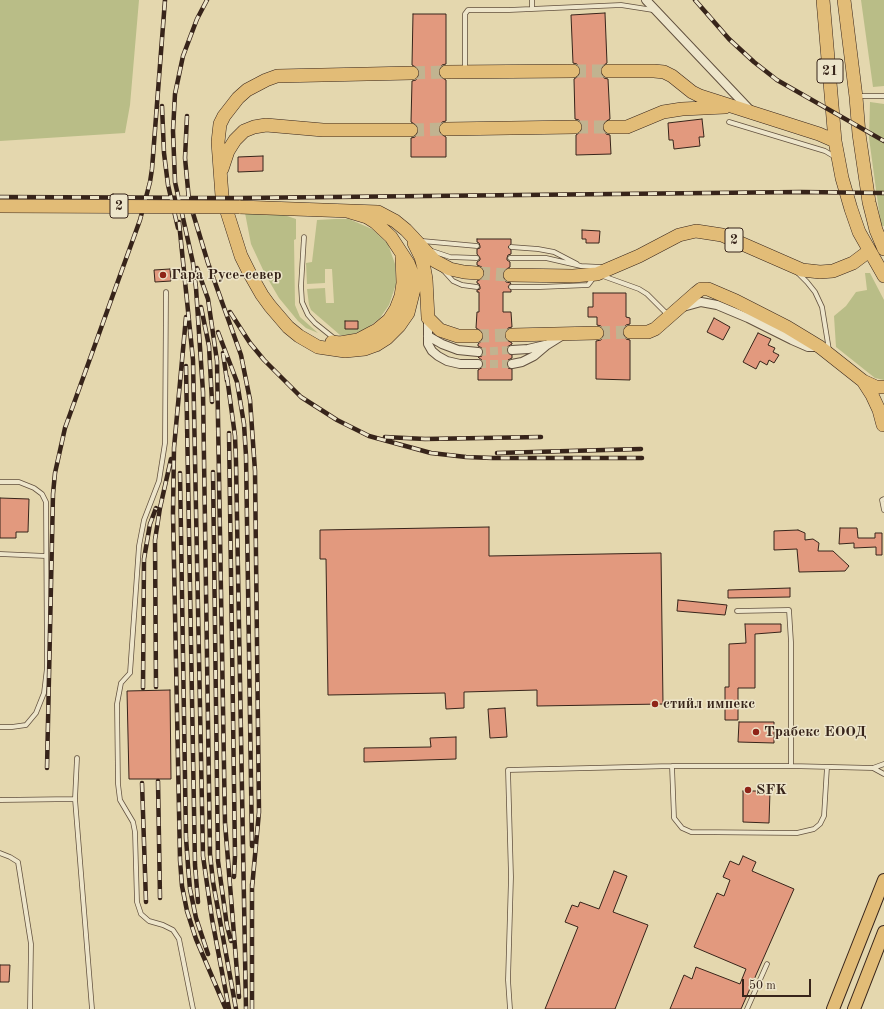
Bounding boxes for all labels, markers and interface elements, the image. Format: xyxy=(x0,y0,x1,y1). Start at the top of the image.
road number: 21 xyxy=(817,59,843,83)
road number: 2 xyxy=(110,194,128,218)
road number: 2 xyxy=(725,228,743,252)
place label: Гара Русе-север xyxy=(171,266,282,284)
marker: Гара Русе-север xyxy=(158,270,168,280)
place label: стийл импекс xyxy=(663,695,755,713)
marker: стийл импекс xyxy=(650,699,660,709)
place label: Трабекс ЕООД xyxy=(764,723,866,741)
marker: Трабекс ЕООД xyxy=(751,727,761,737)
place label: SFK xyxy=(756,781,787,799)
marker: SFK xyxy=(743,785,753,795)
scale bar xyxy=(744,971,813,997)
text: 50 m xyxy=(749,980,776,992)

